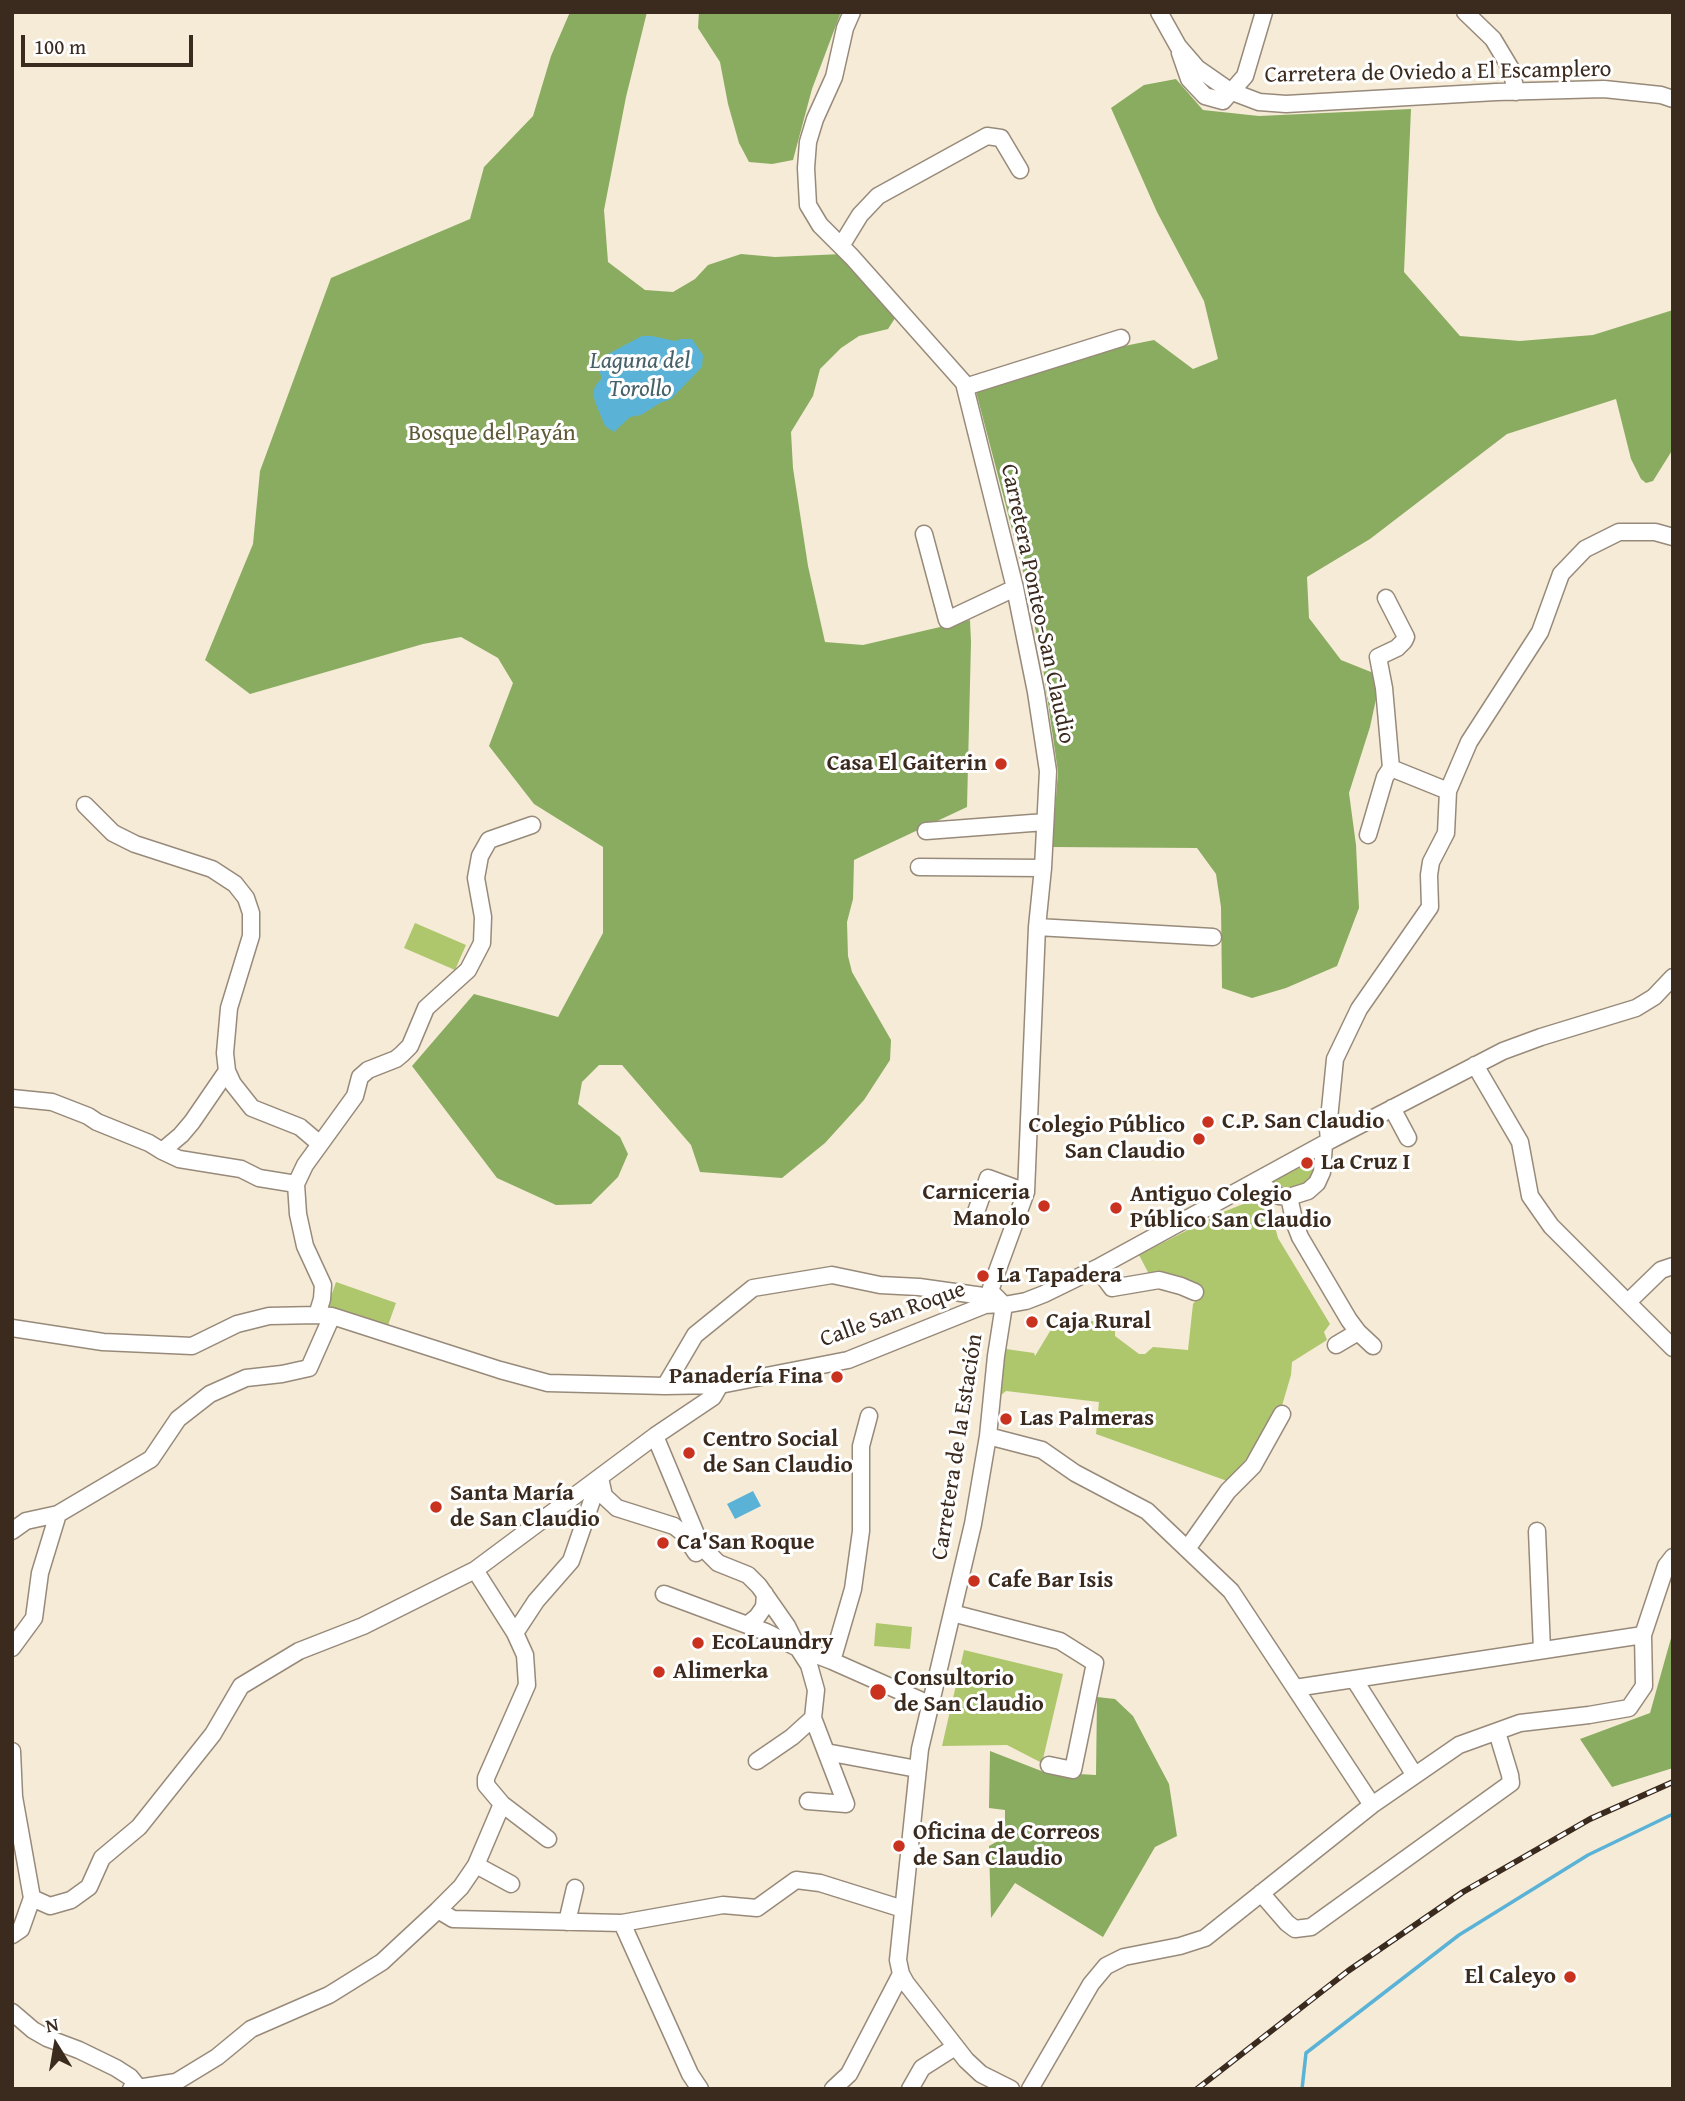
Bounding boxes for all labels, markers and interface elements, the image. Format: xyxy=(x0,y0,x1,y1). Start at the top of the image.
scale bar xyxy=(24,21,196,65)
text: 100 m xyxy=(34,31,86,62)
street label: Carretera de Oviedo a El Escamplero xyxy=(1264,56,1612,90)
water label: Laguna del Torollo xyxy=(590,348,690,404)
park label: Bosque del Payán xyxy=(408,420,576,448)
street label: Carretera Ponteo-San Claudio xyxy=(994,462,1080,746)
place label: Casa El Gaiterin xyxy=(827,750,987,778)
marker: Casa El Gaiterin xyxy=(993,756,1009,772)
place label: C.P. San Claudio xyxy=(1222,1108,1384,1136)
place label: Colegio Público San Claudio xyxy=(1029,1112,1185,1166)
marker: C.P. San Claudio xyxy=(1200,1114,1216,1130)
marker: Colegio Público San Claudio xyxy=(1191,1131,1207,1147)
place label: La Cruz I xyxy=(1321,1149,1410,1177)
marker: La Cruz I xyxy=(1299,1155,1315,1171)
place label: Carniceria Manolo xyxy=(923,1179,1030,1233)
place label: Antiguo Colegio Público San Claudio xyxy=(1130,1181,1332,1235)
marker: Carniceria Manolo xyxy=(1036,1198,1052,1214)
marker: Antiguo Colegio Público San Claudio xyxy=(1108,1200,1124,1216)
place label: La Tapadera xyxy=(997,1262,1122,1290)
marker: La Tapadera xyxy=(975,1268,991,1284)
street label: Calle San Roque xyxy=(817,1276,969,1354)
place label: Caja Rural xyxy=(1046,1308,1151,1336)
marker: Caja Rural xyxy=(1024,1314,1040,1330)
street label: Carretera de la Estación xyxy=(927,1332,989,1562)
place label: Panadería Fina xyxy=(669,1363,823,1391)
marker: Panadería Fina xyxy=(829,1369,845,1385)
place label: Las Palmeras xyxy=(1020,1405,1154,1433)
marker: Las Palmeras xyxy=(998,1411,1014,1427)
place label: Centro Social de San Claudio xyxy=(703,1426,853,1480)
marker: Centro Social de San Claudio xyxy=(681,1445,697,1461)
place label: Santa María de San Claudio xyxy=(450,1480,600,1534)
marker: Santa María de San Claudio xyxy=(428,1499,444,1515)
place label: Ca'San Roque xyxy=(677,1529,815,1557)
marker: Ca'San Roque xyxy=(655,1535,671,1551)
place label: Cafe Bar Isis xyxy=(988,1567,1113,1595)
marker: Cafe Bar Isis xyxy=(966,1573,982,1589)
place label: EcoLaundry xyxy=(712,1629,833,1657)
marker: EcoLaundry xyxy=(690,1635,706,1651)
place label: Alimerka xyxy=(673,1658,768,1686)
marker: Alimerka xyxy=(651,1664,667,1680)
place label: Consultorio de San Claudio xyxy=(894,1665,1044,1719)
marker: Consultorio de San Claudio xyxy=(868,1682,888,1702)
place label: Oficina de Correos de San Claudio xyxy=(913,1819,1100,1873)
marker: Oficina de Correos de San Claudio xyxy=(891,1838,907,1854)
place label: El Caleyo xyxy=(1465,1963,1556,1991)
marker: El Caleyo xyxy=(1562,1969,1578,1985)
text: N xyxy=(43,2009,61,2039)
north arrow xyxy=(21,2010,91,2080)

